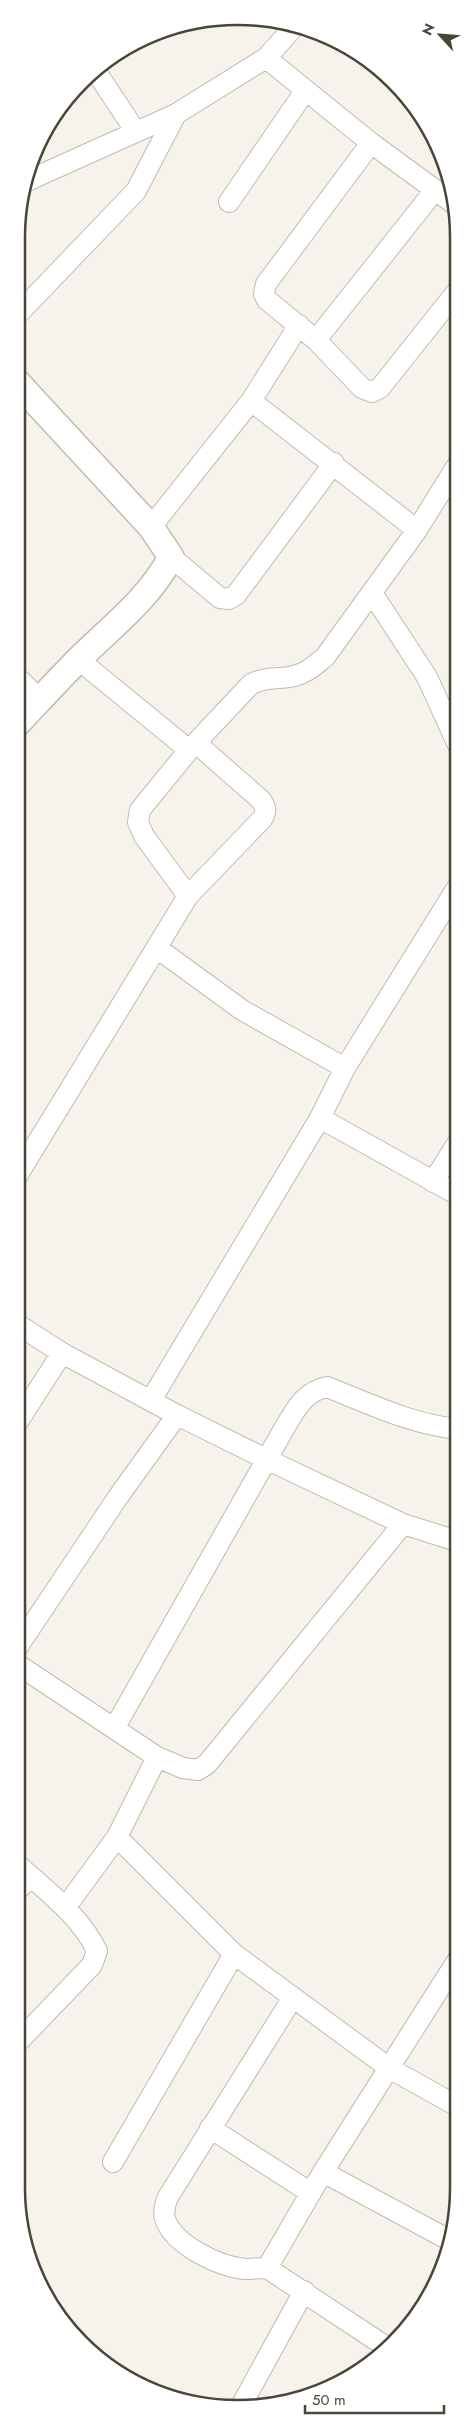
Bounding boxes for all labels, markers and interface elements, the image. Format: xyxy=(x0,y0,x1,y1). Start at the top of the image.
north arrow xyxy=(415,10,465,60)
text: N xyxy=(417,20,440,39)
scale bar xyxy=(305,2382,444,2414)
text: 50 m xyxy=(312,2389,346,2411)

